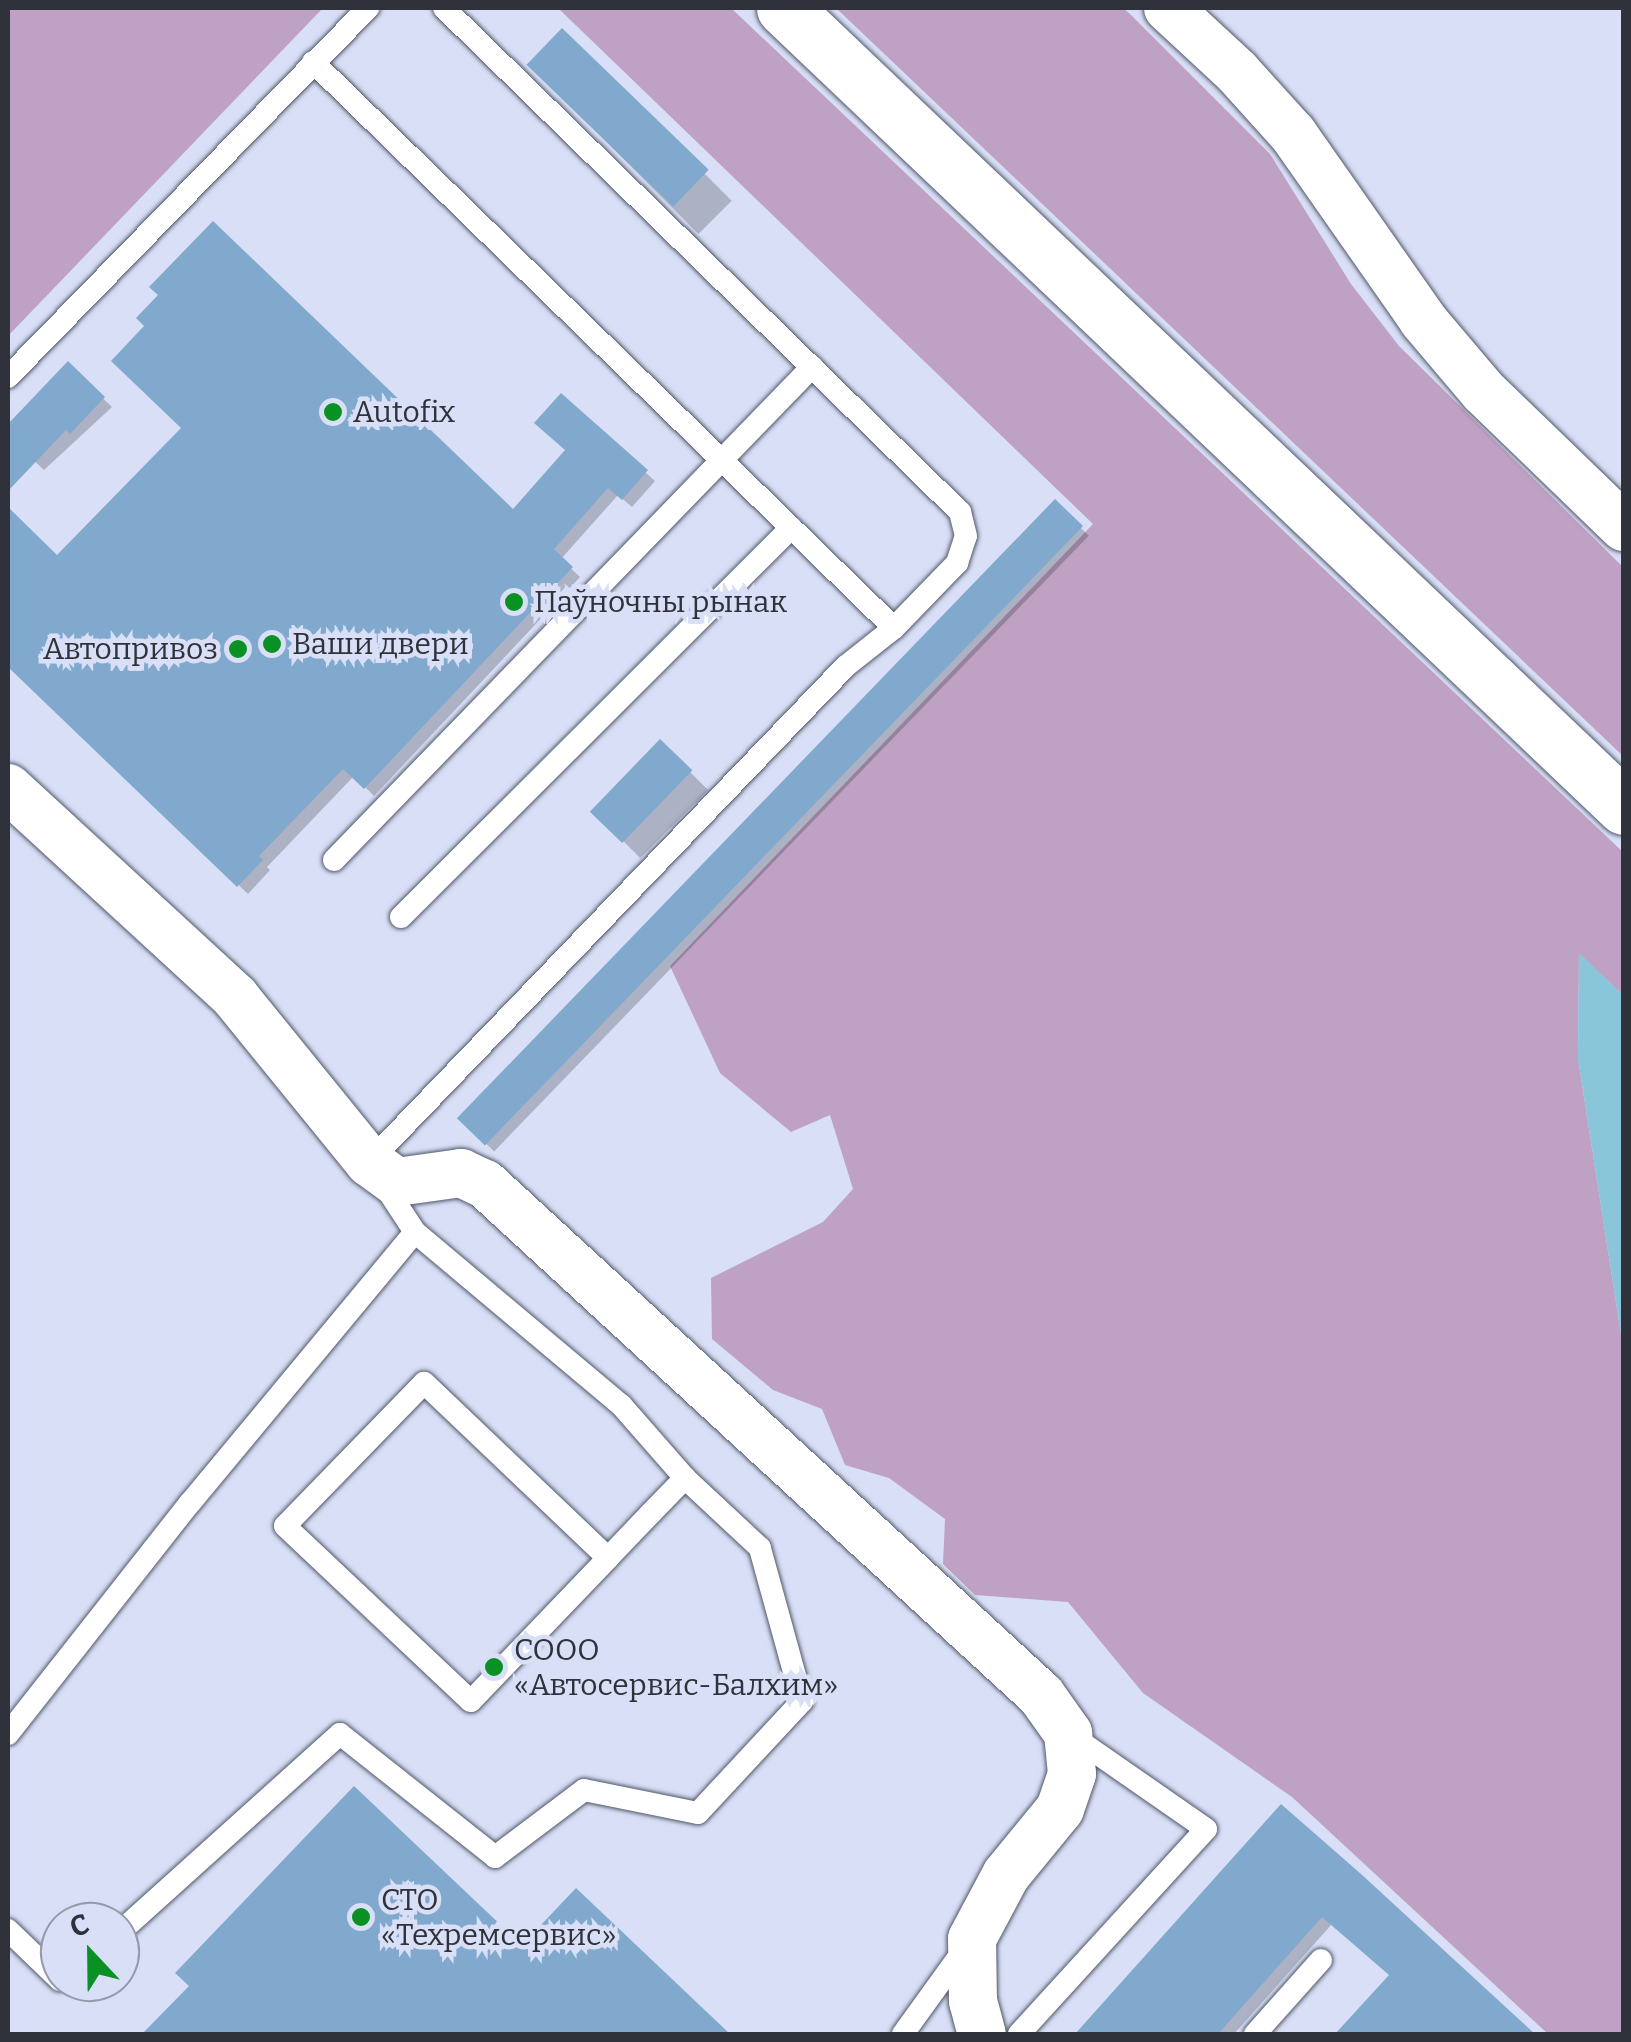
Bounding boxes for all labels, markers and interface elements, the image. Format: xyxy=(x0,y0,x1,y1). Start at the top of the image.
place label: Autofix xyxy=(353,394,455,430)
marker: Autofix xyxy=(322,401,344,423)
place label: Паўночны рынак xyxy=(534,584,787,620)
marker: Паўночны рынак xyxy=(503,591,525,613)
place label: Ваши двери xyxy=(292,626,469,662)
place label: Автопривоз xyxy=(43,631,218,667)
marker: Ваши двери xyxy=(261,633,283,655)
marker: Автопривоз xyxy=(227,638,249,660)
place label: СООО «Автосервис-Балхим» xyxy=(514,1632,838,1702)
marker: СООО «Автосервис-Балхим» xyxy=(483,1656,505,1678)
place label: СТО «Техремсервис» xyxy=(381,1882,616,1952)
north arrow xyxy=(40,1902,140,2002)
marker: СТО «Техремсервис» xyxy=(350,1906,372,1928)
text: С xyxy=(65,1907,94,1944)

